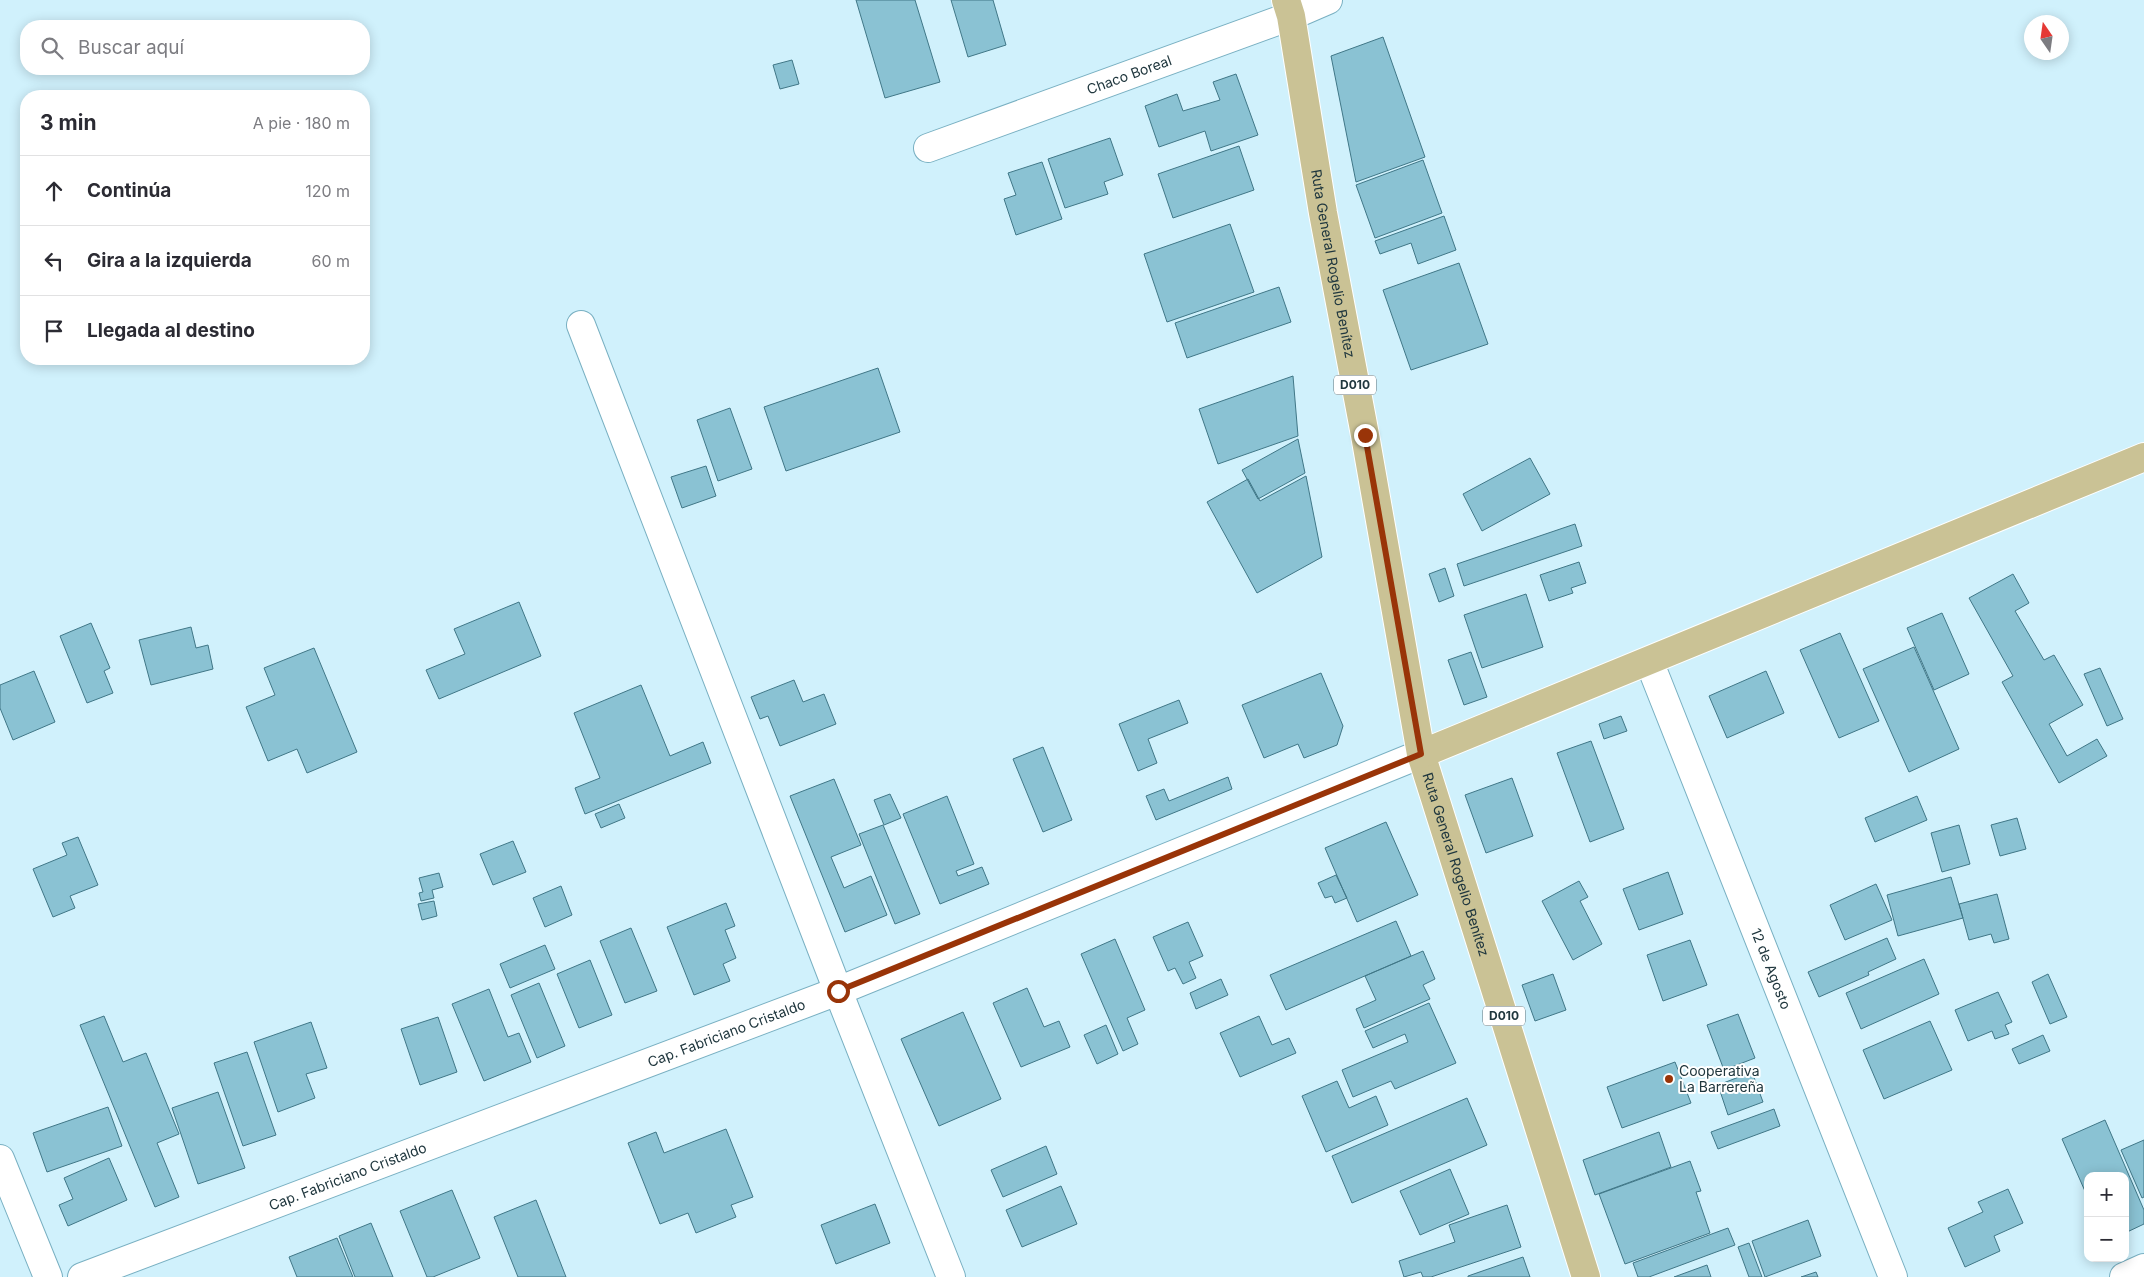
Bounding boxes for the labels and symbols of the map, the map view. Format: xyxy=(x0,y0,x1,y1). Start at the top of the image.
north arrow xyxy=(2024,15,2069,60)
street label: Chaco Boreal xyxy=(1084,51,1174,98)
street label: Ruta General Rogelio Benítez xyxy=(1308,168,1359,359)
road number: D010 xyxy=(1334,376,1376,394)
route end xyxy=(1354,424,1377,447)
street label: Ruta General Rogelio Benítez xyxy=(1419,770,1493,958)
street label: 12 de Agosto xyxy=(1748,926,1795,1012)
route start xyxy=(827,980,850,1003)
street label: Cap. Fabriciano Cristaldo xyxy=(645,995,807,1070)
road number: D010 xyxy=(1483,1006,1525,1026)
place label: Cooperativa La Barrereña xyxy=(1679,1062,1764,1095)
marker: Cooperativa La Barrereña xyxy=(1663,1073,1675,1085)
street label: Cap. Fabriciano Cristaldo xyxy=(266,1139,429,1214)

